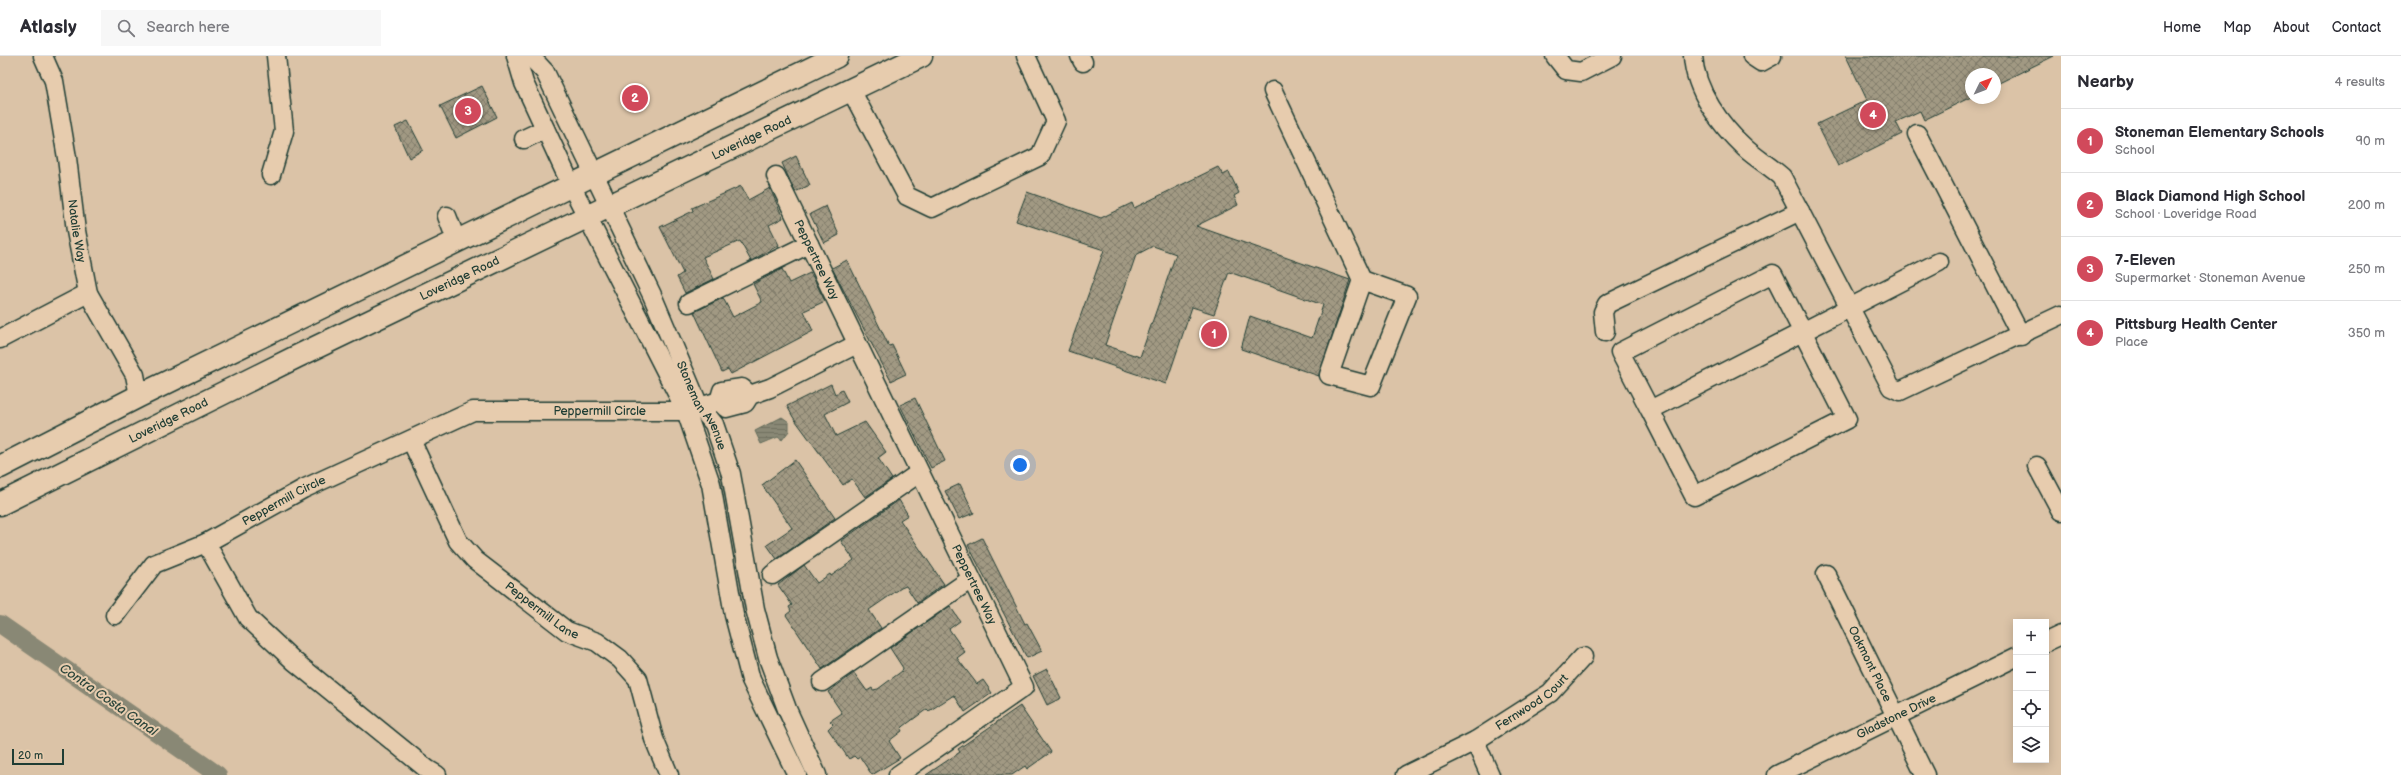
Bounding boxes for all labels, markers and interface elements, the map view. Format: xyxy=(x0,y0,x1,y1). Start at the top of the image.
search box xyxy=(101,10,381,46)
text: Atlasly xyxy=(20,16,77,39)
icon: search xyxy=(115,17,137,39)
text: Search here xyxy=(147,18,230,37)
text: Home xyxy=(2163,19,2201,36)
text: Map xyxy=(2223,19,2251,36)
text: About xyxy=(2273,19,2310,36)
text: Contact xyxy=(2332,19,2381,36)
north arrow xyxy=(1965,68,2001,104)
text: Nearby xyxy=(2077,72,2134,92)
text: 4 results xyxy=(2335,74,2385,90)
pin: 2 xyxy=(622,83,648,113)
pin: 3 xyxy=(455,96,481,126)
pin: 4 xyxy=(1860,100,1886,130)
street label: Loveridge Road xyxy=(709,113,794,164)
text: Stoneman Elementary Schools xyxy=(2115,123,2324,142)
text: 1 xyxy=(2087,133,2093,149)
text: 90 m xyxy=(2356,133,2385,149)
text: School xyxy=(2115,142,2155,158)
text: Black Diamond High School xyxy=(2115,187,2305,206)
text: 2 xyxy=(2086,197,2094,213)
text: 200 m xyxy=(2348,197,2385,213)
street label: Natalie Way xyxy=(64,199,89,264)
text: School · Loveridge Road xyxy=(2115,206,2257,222)
street label: Peppertree Way xyxy=(790,217,842,303)
text: 7-Eleven xyxy=(2115,251,2175,270)
street label: Loveridge Road xyxy=(418,253,502,304)
text: 3 xyxy=(2086,261,2094,277)
text: 250 m xyxy=(2348,261,2385,277)
text: Supermarket · Stoneman Avenue xyxy=(2115,270,2305,286)
text: Pittsburg Health Center xyxy=(2115,315,2277,334)
pin: 1 xyxy=(1201,319,1227,349)
text: 4 xyxy=(2086,325,2094,341)
text: 350 m xyxy=(2348,325,2385,341)
text: Place xyxy=(2115,334,2148,350)
street label: Stoneman Avenue xyxy=(673,359,729,452)
street label: Loveridge Road xyxy=(127,395,211,447)
street label: Peppermill Circle xyxy=(553,404,646,419)
your location xyxy=(1010,455,1030,475)
street label: Peppermill Circle xyxy=(240,473,328,529)
street label: Peppertree Way xyxy=(948,542,1000,628)
street label: Peppermill Lane xyxy=(502,579,581,643)
map controls xyxy=(2013,619,2049,763)
button: + xyxy=(2013,619,2049,655)
street label: Oakmont Place xyxy=(1845,624,1895,704)
button: − xyxy=(2013,655,2049,691)
water label: Contra Costa Canal xyxy=(56,660,161,740)
street label: Fernwood Court xyxy=(1493,671,1572,734)
street label: Gladstone Drive xyxy=(1854,691,1939,743)
button: locate xyxy=(2013,691,2049,727)
button: layers xyxy=(2013,727,2049,763)
scale bar xyxy=(12,747,64,766)
text: 20 m xyxy=(18,749,43,762)

